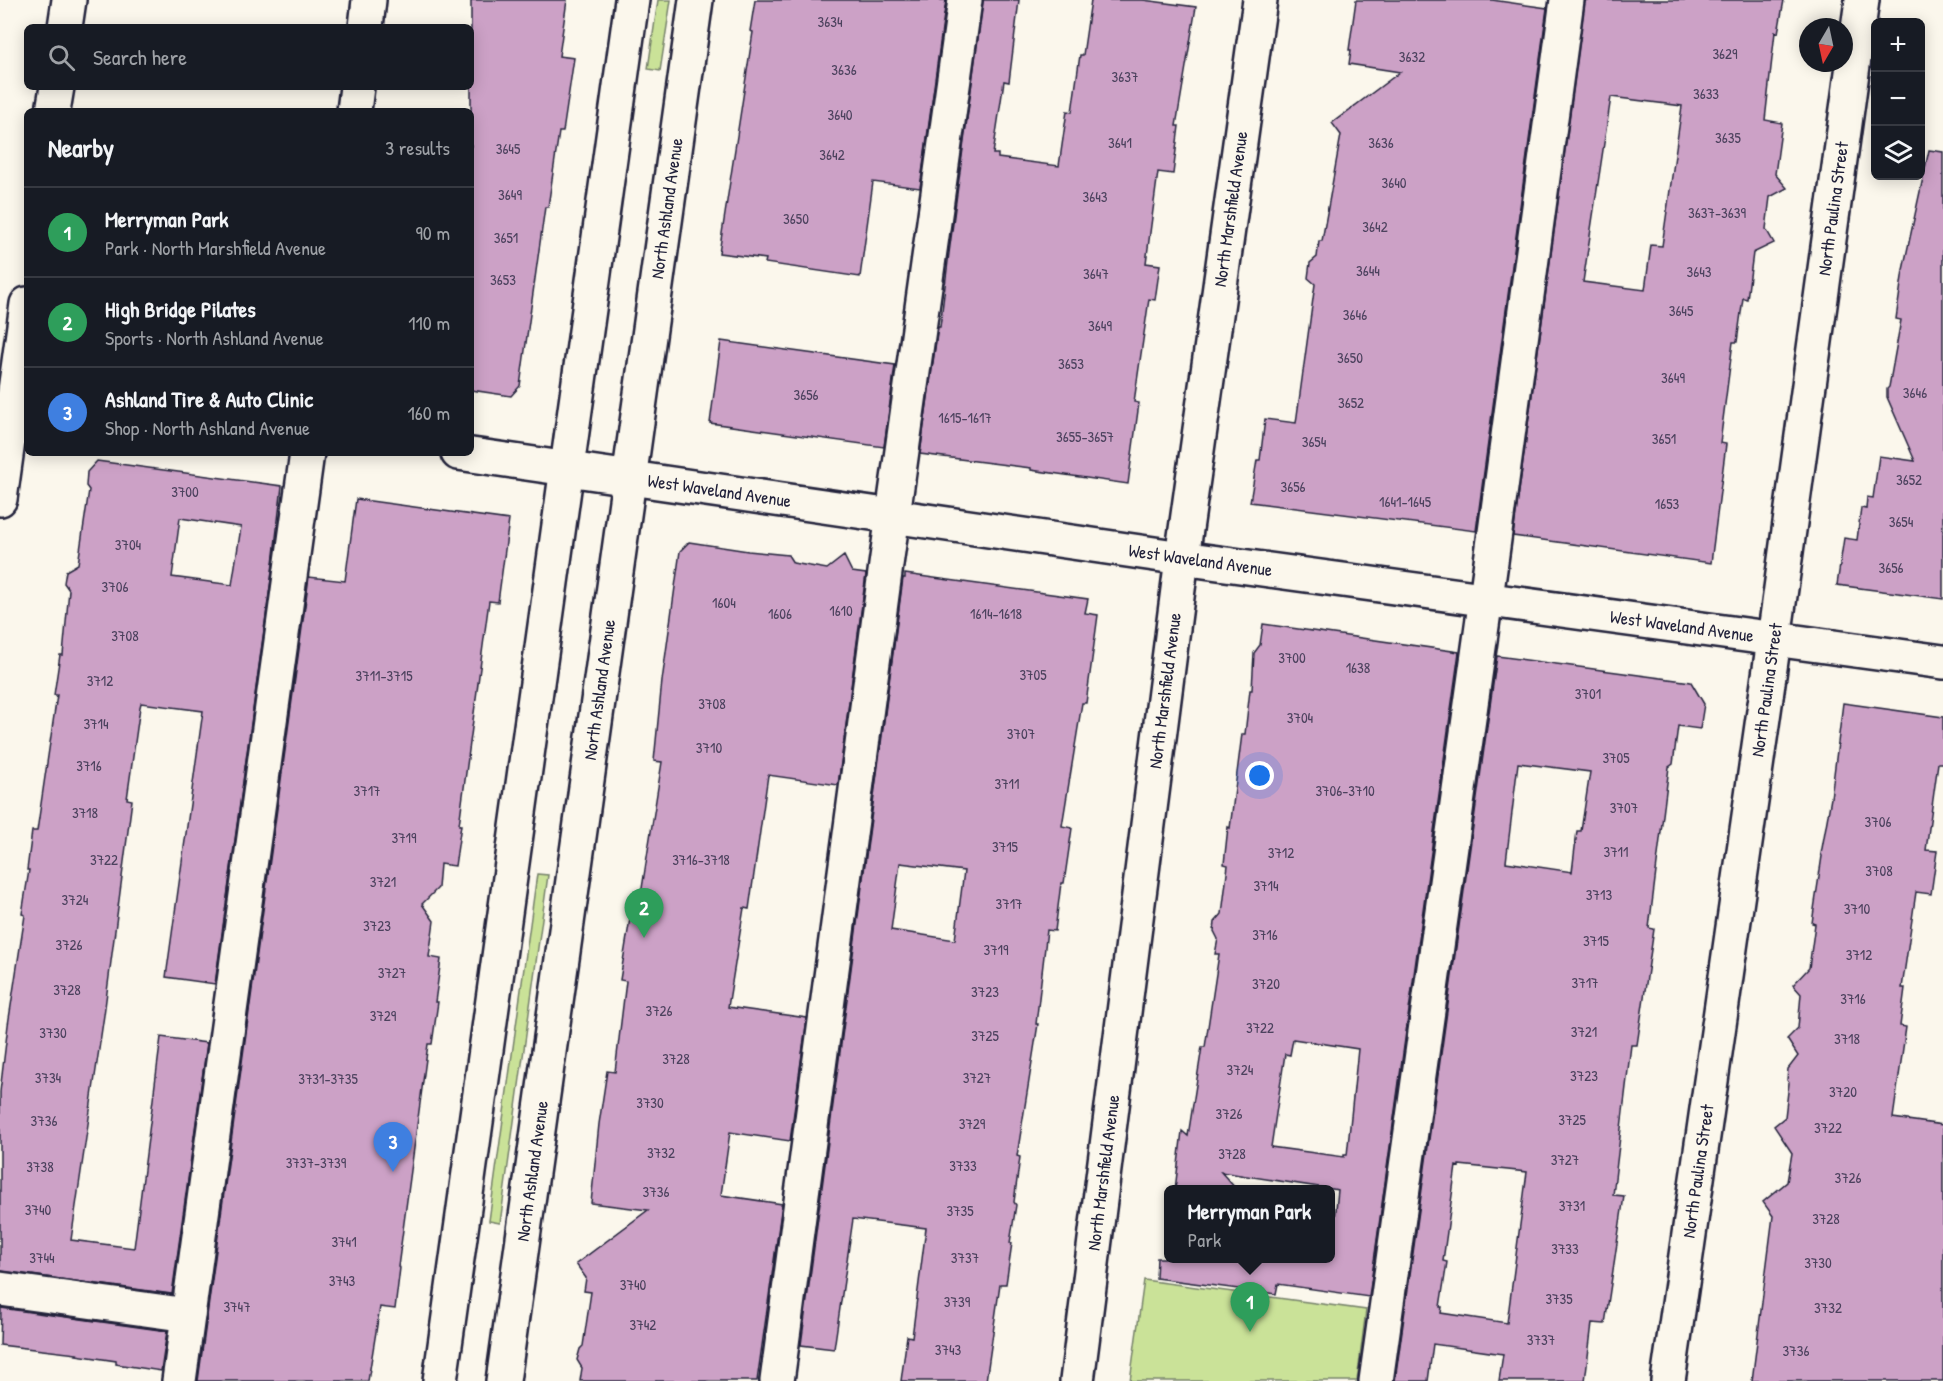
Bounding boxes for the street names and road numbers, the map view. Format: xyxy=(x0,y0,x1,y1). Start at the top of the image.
street label: North Marshfield Avenue xyxy=(1207,130,1254,288)
street label: North Ashland Avenue xyxy=(644,136,689,280)
street label: North Paulina Street xyxy=(1811,139,1854,277)
street label: West Waveland Avenue xyxy=(646,468,793,513)
street label: West Waveland Avenue xyxy=(1127,537,1274,582)
street label: West Waveland Avenue xyxy=(1608,604,1755,648)
street label: North Marshfield Avenue xyxy=(1142,611,1187,770)
street label: North Ashland Avenue xyxy=(577,618,621,762)
street label: North Paulina Street xyxy=(1745,621,1788,758)
street label: North Marshfield Avenue xyxy=(1081,1093,1125,1252)
street label: North Ashland Avenue xyxy=(510,1099,554,1243)
street label: North Paulina Street xyxy=(1676,1102,1720,1240)

